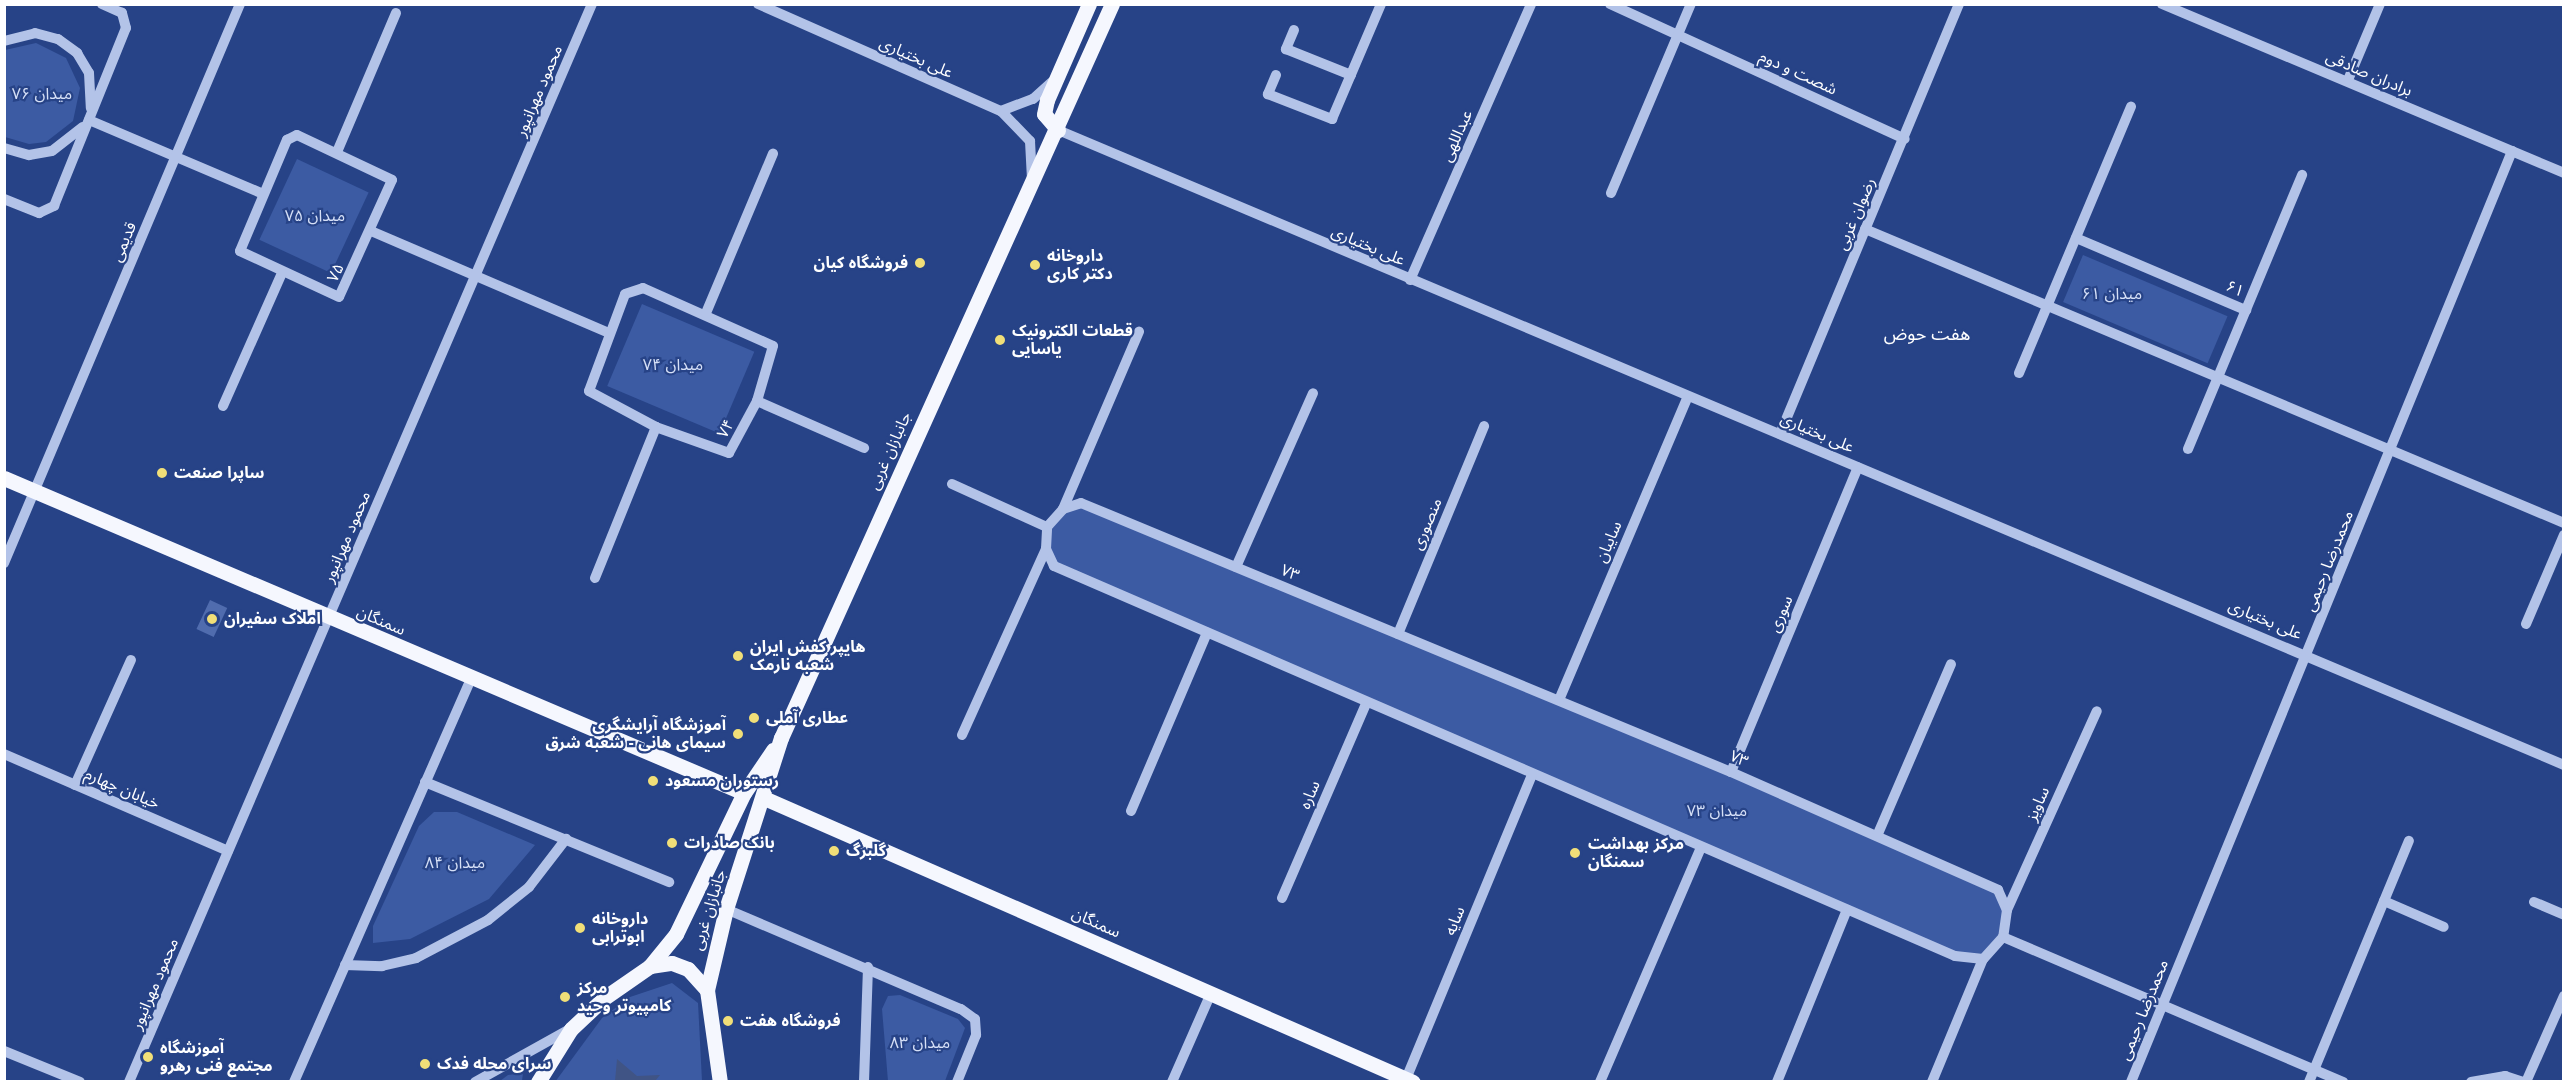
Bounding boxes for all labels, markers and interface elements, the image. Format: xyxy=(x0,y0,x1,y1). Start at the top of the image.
street label: علی بختیاری xyxy=(876,33,956,83)
street label: محمود مهرانپور xyxy=(511,42,567,140)
street label: شصت و دوم xyxy=(1756,47,1840,99)
street label: برادران صادقی xyxy=(2323,47,2415,101)
park label: میدان ۷۶ xyxy=(12,84,72,104)
street label: عبداللهی xyxy=(1437,107,1477,165)
street label: رضوان غربی xyxy=(1832,175,1880,253)
park label: میدان ۷۵ xyxy=(285,206,345,226)
street label: قدیمی xyxy=(107,219,141,265)
street label: علی بختیاری xyxy=(1328,222,1408,270)
place label: داروخانه دکتر کاری xyxy=(1047,246,1113,284)
place label: فروشگاه کیان xyxy=(814,253,908,273)
marker: فروشگاه کیان xyxy=(913,256,927,270)
marker: داروخانه دکتر کاری xyxy=(1028,258,1042,272)
street label: ۷۵ xyxy=(323,261,349,285)
street label: ۶۱ xyxy=(2223,277,2247,301)
park label: میدان ۶۱ xyxy=(2082,284,2142,304)
place label: قطعات الکترونیک یاسایی xyxy=(1012,321,1133,359)
district label: هفت حوض xyxy=(1884,323,1970,345)
marker: قطعات الکترونیک یاسایی xyxy=(993,333,1007,347)
park label: میدان ۷۴ xyxy=(643,355,703,375)
street label: جانبازان غربی xyxy=(864,409,916,493)
street label: علی بختیاری xyxy=(1777,409,1857,457)
street label: ۷۴ xyxy=(713,416,739,442)
place label: ساپرا صنعت xyxy=(174,463,264,483)
marker: ساپرا صنعت xyxy=(155,466,169,480)
street label: محمود مهرانپور xyxy=(319,488,375,586)
street label: منصوری xyxy=(1407,495,1447,553)
street label: محمدرضا رحیمی xyxy=(2300,508,2358,614)
street label: سایبان xyxy=(1592,518,1626,566)
street label: ۷۳ xyxy=(1278,561,1302,585)
street label: سوری xyxy=(1765,593,1797,635)
street label: علی بختیاری xyxy=(2225,596,2305,644)
street label: سمنگان xyxy=(354,602,408,640)
place label: املاک سفیران xyxy=(224,609,321,629)
marker: املاک سفیران xyxy=(205,612,219,626)
place label: هایپر کفش ایران شعبه نارمک xyxy=(750,637,866,675)
marker: هایپر کفش ایران شعبه نارمک xyxy=(731,649,745,663)
place label: عطاری آملی xyxy=(766,708,848,728)
marker: عطاری آملی xyxy=(747,711,761,725)
place label: آموزشگاه آرایشگری سیمای هانی - شعبه شرق xyxy=(545,715,726,753)
marker: آموزشگاه آرایشگری سیمای هانی - شعبه شرق xyxy=(731,727,745,741)
street label: ۷۳ xyxy=(1727,747,1751,771)
street label: خیابان چهارم xyxy=(82,765,162,813)
place label: رستوران مسعود xyxy=(665,771,779,791)
marker: رستوران مسعود xyxy=(646,774,660,788)
street label: ساره xyxy=(1296,778,1324,812)
street label: ساویز xyxy=(2022,784,2054,824)
park label: میدان ۷۳ xyxy=(1687,801,1747,821)
place label: بانک صادرات xyxy=(684,833,775,853)
place label: مرکز بهداشت سمنگان xyxy=(1588,834,1684,872)
marker: بانک صادرات xyxy=(665,836,679,850)
place label: گلبرگ xyxy=(846,841,886,861)
marker: گلبرگ xyxy=(827,844,841,858)
marker: مرکز بهداشت سمنگان xyxy=(1566,844,1584,862)
park label: میدان ۸۴ xyxy=(425,853,485,873)
street label: جانبازان غربی xyxy=(688,867,730,953)
street label: سمنگان xyxy=(1069,904,1123,942)
street label: سایه xyxy=(1441,904,1469,938)
place label: داروخانه ابوترابی xyxy=(592,909,648,947)
marker: داروخانه ابوترابی xyxy=(573,921,587,935)
street label: محمود مهرانپور xyxy=(127,935,183,1033)
street label: محمدرضا رحیمی xyxy=(2115,957,2173,1063)
place label: مرکز کامپیوتر وحید xyxy=(577,978,671,1016)
marker: مرکز کامپیوتر وحید xyxy=(558,990,572,1004)
place label: فروشگاه هفت xyxy=(740,1011,841,1031)
marker: فروشگاه هفت xyxy=(721,1014,735,1028)
park label: میدان ۸۳ xyxy=(890,1033,950,1053)
place label: آموزشگاه مجتمع فنی رهرو xyxy=(160,1038,273,1076)
marker: آموزشگاه مجتمع فنی رهرو xyxy=(141,1050,155,1064)
place label: سرای محله فدک xyxy=(437,1054,551,1074)
marker: سرای محله فدک xyxy=(418,1057,432,1071)

